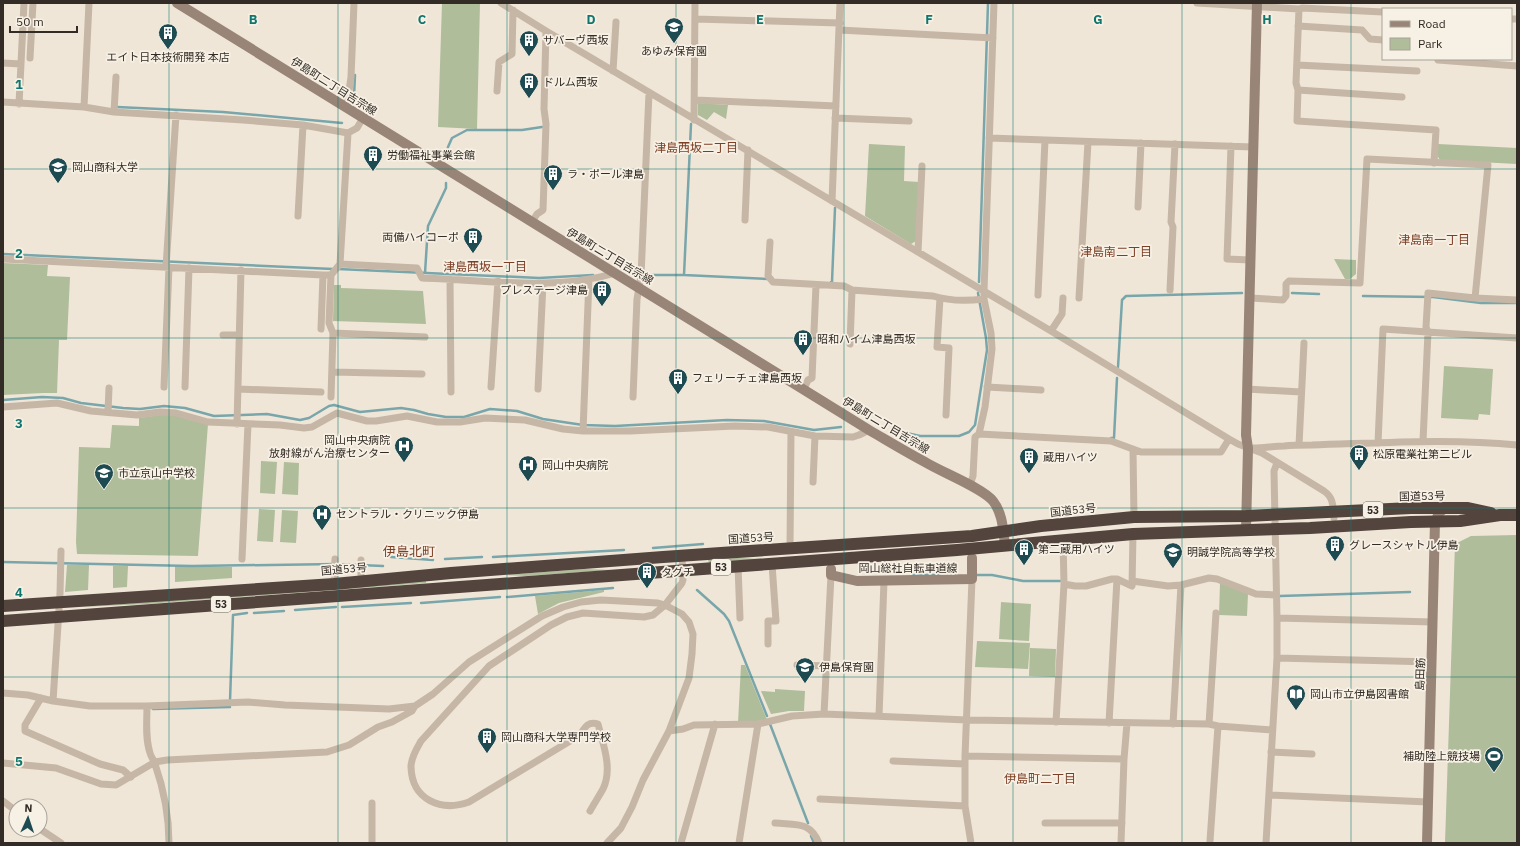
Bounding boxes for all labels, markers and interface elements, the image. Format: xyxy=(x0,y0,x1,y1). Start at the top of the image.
scale bar xyxy=(10,8,77,34)
legend xyxy=(1382,8,1512,60)
text: B xyxy=(249,11,258,28)
text: C xyxy=(418,11,427,28)
text: D xyxy=(586,11,596,28)
text: E xyxy=(756,11,764,28)
text: F xyxy=(925,11,933,28)
text: G xyxy=(1093,11,1103,28)
text: H xyxy=(1262,11,1272,28)
text: 50 m xyxy=(16,14,44,29)
school or university icon: あゆみ保育園 xyxy=(663,16,685,44)
text: Road xyxy=(1418,16,1446,31)
building icon: エイト日本技術開発 本店 xyxy=(157,22,179,50)
building icon: サバーヴ西坂 xyxy=(518,29,540,57)
place label: サバーヴ西坂 xyxy=(543,33,609,47)
text: Park xyxy=(1418,36,1443,51)
place label: あゆみ保育園 xyxy=(641,44,707,58)
place label: エイト日本技術開発 本店 xyxy=(106,50,230,64)
street label: 伊島町二丁目吉宗線 xyxy=(288,54,380,118)
building icon: ドルム西坂 xyxy=(518,71,540,99)
place label: ドルム西坂 xyxy=(543,75,598,89)
text: 1 xyxy=(15,76,23,93)
district label: 津島西坂二丁目 xyxy=(654,140,738,155)
building icon: 労働福祉事業会館 xyxy=(362,144,384,172)
place label: 労働福祉事業会館 xyxy=(387,148,475,162)
school or university icon: 岡山商科大学 xyxy=(47,156,69,184)
place label: 岡山商科大学 xyxy=(72,160,138,174)
building icon: ラ・ポール津島 xyxy=(542,163,564,191)
place label: ラ・ポール津島 xyxy=(567,167,644,181)
street label: 伊島町二丁目吉宗線 xyxy=(564,225,656,287)
building icon: 両備ハイコーポ xyxy=(462,226,484,254)
place label: 両備ハイコーポ xyxy=(382,230,459,244)
district label: 津島南一丁目 xyxy=(1398,232,1470,247)
district label: 津島南二丁目 xyxy=(1080,244,1152,259)
text: 2 xyxy=(15,245,23,262)
district label: 津島西坂一丁目 xyxy=(443,259,527,274)
building icon: プレステージ津島 xyxy=(591,279,613,307)
place label: プレステージ津島 xyxy=(500,283,588,297)
building icon: 昭和ハイム津島西坂 xyxy=(792,328,814,356)
place label: 昭和ハイム津島西坂 xyxy=(817,332,916,346)
building icon: フェリーチェ津島西坂 xyxy=(667,367,689,395)
place label: フェリーチェ津島西坂 xyxy=(692,371,802,385)
street label: 伊島町二丁目吉宗線 xyxy=(840,394,932,456)
text: 3 xyxy=(15,415,23,432)
place label: 岡山中央病院 放射線がん治療センター xyxy=(269,433,390,460)
hospital icon: 岡山中央病院 放射線がん治療センター xyxy=(393,435,415,463)
building icon: 松原電業社第二ビル xyxy=(1348,443,1370,471)
building icon: 蔵用ハイツ xyxy=(1018,446,1040,474)
place label: 松原電業社第二ビル xyxy=(1373,447,1472,461)
place label: 蔵用ハイツ xyxy=(1043,450,1098,464)
hospital icon: 岡山中央病院 xyxy=(517,454,539,482)
place label: 岡山中央病院 xyxy=(542,458,608,472)
school or university icon: 市立京山中学校 xyxy=(93,462,115,490)
place label: 市立京山中学校 xyxy=(118,466,195,480)
street label: 国道53号 xyxy=(1399,489,1445,503)
street label: 国道53号 xyxy=(1049,501,1097,519)
road number: 53 xyxy=(1363,502,1383,518)
hospital icon: セントラル・クリニック伊島 xyxy=(311,503,333,531)
place label: セントラル・クリニック伊島 xyxy=(336,507,479,521)
street label: 国道53号 xyxy=(727,529,775,547)
building icon: グレースシャトル伊島 xyxy=(1324,534,1346,562)
building icon: 第二蔵用ハイツ xyxy=(1013,538,1035,566)
place label: グレースシャトル伊島 xyxy=(1349,538,1458,552)
school or university icon: 明誠学院高等学校 xyxy=(1162,541,1184,569)
place label: 第二蔵用ハイツ xyxy=(1038,542,1115,556)
district label: 伊島北町 xyxy=(383,543,435,560)
place label: 明誠学院高等学校 xyxy=(1187,545,1275,559)
road number: 53 xyxy=(711,559,731,575)
street label: 国道53号 xyxy=(320,560,368,578)
building icon: タグチ xyxy=(636,561,658,589)
street label: 岡山総社自転車道線 xyxy=(859,561,958,575)
place label: タグチ xyxy=(661,565,694,579)
text: 4 xyxy=(15,584,23,601)
road number: 53 xyxy=(211,596,231,612)
school or university icon: 伊島保育園 xyxy=(794,656,816,684)
street label: 島田筋 xyxy=(1412,657,1428,691)
place label: 伊島保育園 xyxy=(819,660,874,674)
library icon: 岡山市立伊島図書館 xyxy=(1285,683,1307,711)
place label: 岡山市立伊島図書館 xyxy=(1310,687,1409,701)
building icon: 岡山商科大学専門学校 xyxy=(476,726,498,754)
place label: 岡山商科大学専門学校 xyxy=(501,730,611,744)
sports icon: 補助陸上競技場 xyxy=(1483,745,1505,773)
place label: 補助陸上競技場 xyxy=(1403,749,1480,763)
text: 5 xyxy=(15,753,23,770)
district label: 伊島町二丁目 xyxy=(1004,771,1076,786)
north arrow xyxy=(8,798,48,838)
text: N xyxy=(24,801,33,815)

